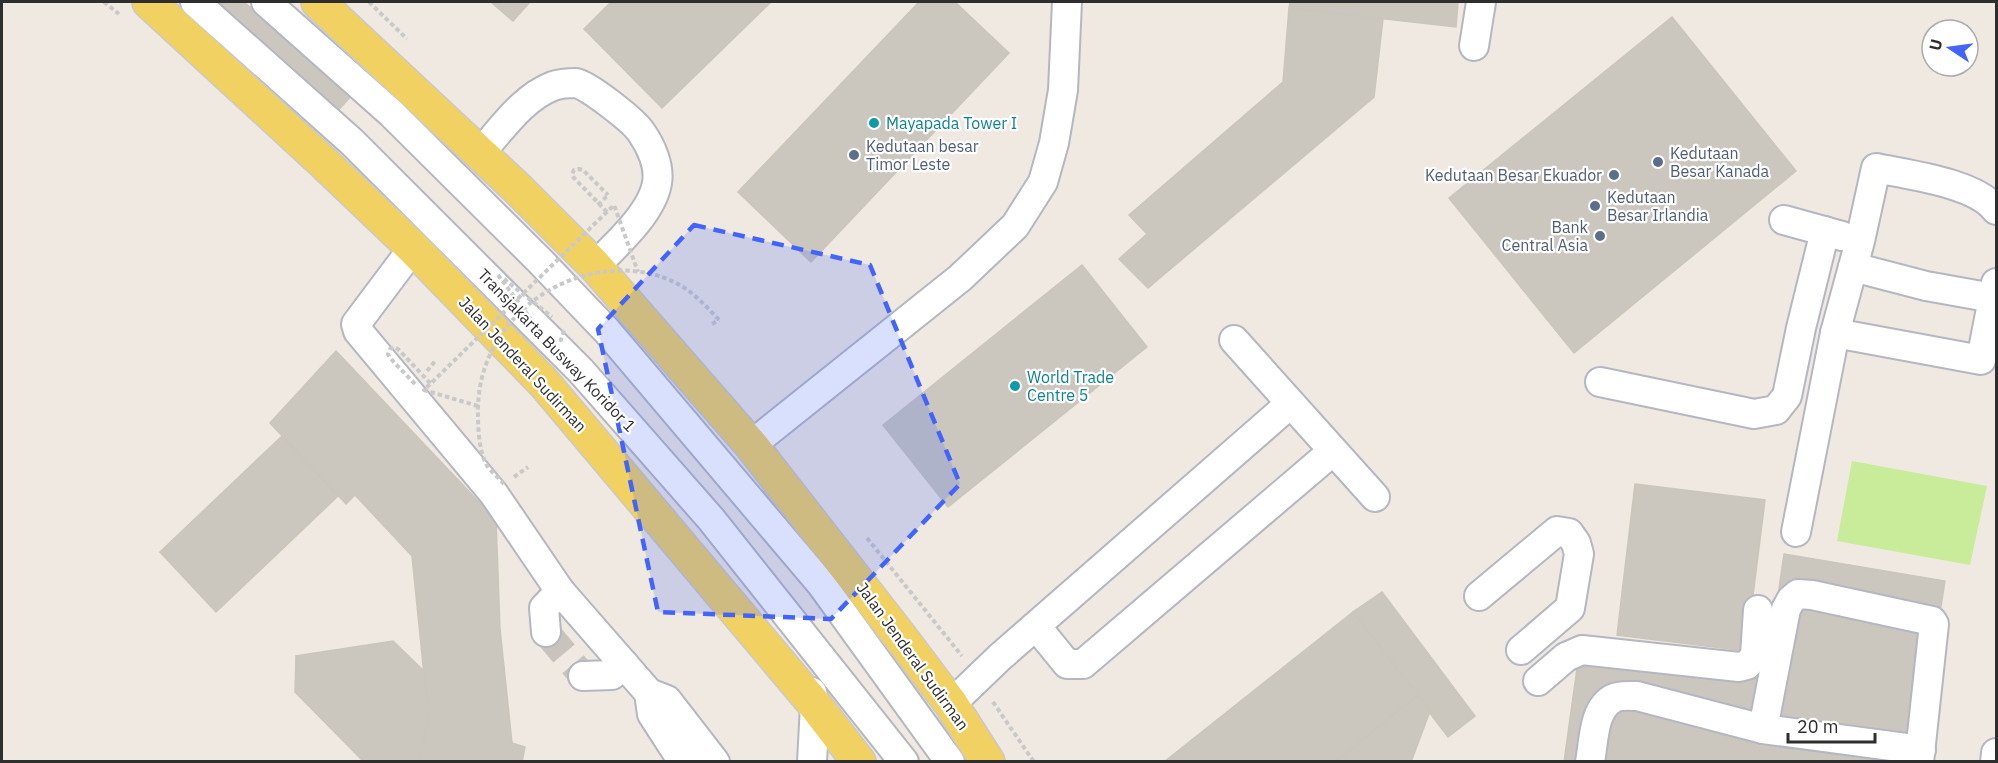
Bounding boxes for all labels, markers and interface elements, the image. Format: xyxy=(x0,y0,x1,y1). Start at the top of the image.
north arrow xyxy=(1920,18,1980,78)
text: U xyxy=(1924,37,1946,52)
place label: Mayapada Tower I xyxy=(886,113,1017,133)
marker: Mayapada Tower I xyxy=(867,116,881,130)
place label: Kedutaan besar Timor Leste xyxy=(866,136,979,174)
place label: Kedutaan Besar Kanada xyxy=(1670,143,1770,181)
marker: Kedutaan besar Timor Leste xyxy=(847,148,861,162)
marker: Kedutaan Besar Kanada xyxy=(1651,155,1665,169)
place label: Kedutaan Besar Ekuador xyxy=(1425,165,1602,185)
marker: Kedutaan Besar Ekuador xyxy=(1607,168,1621,182)
place label: Kedutaan Besar Irlandia xyxy=(1607,187,1709,225)
marker: Kedutaan Besar Irlandia xyxy=(1588,199,1602,213)
place label: Bank Central Asia xyxy=(1502,217,1589,255)
marker: Bank Central Asia xyxy=(1593,229,1607,243)
street label: Transjakarta Busway Koridor 1 xyxy=(474,264,640,436)
street label: Jalan Jenderal Sudirman xyxy=(455,292,591,436)
place label: World Trade Centre 5 xyxy=(1027,367,1114,405)
marker: World Trade Centre 5 xyxy=(1008,379,1022,393)
street label: Jalan Jenderal Sudirman xyxy=(853,578,973,734)
scale bar xyxy=(1788,706,1875,744)
text: 20 m xyxy=(1797,715,1839,738)

